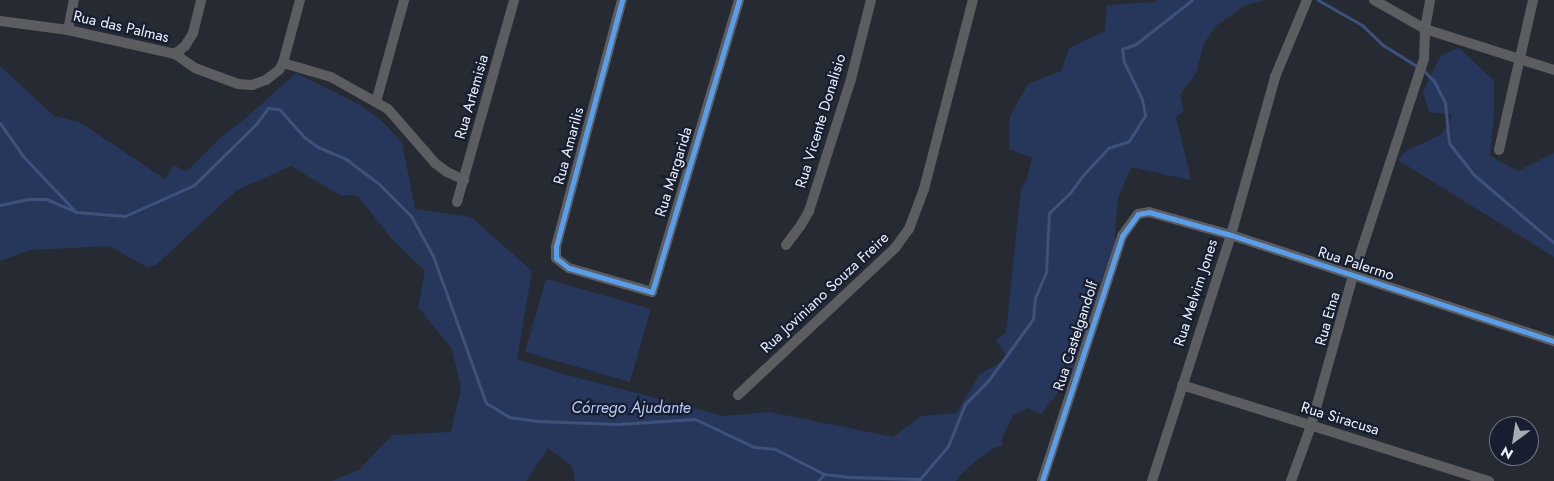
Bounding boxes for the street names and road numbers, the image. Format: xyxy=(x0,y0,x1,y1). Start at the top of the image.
street label: Rua das Palmas xyxy=(71,7,171,47)
street label: Rua Vicente Donalisio xyxy=(792,52,850,190)
street label: Rua Artemisia xyxy=(451,53,493,141)
street label: Rua Amarilis xyxy=(550,105,588,187)
street label: Rua Margarida xyxy=(652,125,696,219)
street label: Rua Joviniano Souza Freire xyxy=(757,229,893,357)
street label: Rua Melvim Jones xyxy=(1170,237,1222,349)
street label: Rua Palermo xyxy=(1316,243,1396,285)
street label: Rua Castelgandolf xyxy=(1050,279,1102,393)
street label: Rua Etna xyxy=(1312,290,1344,348)
street label: Rua Siracusa xyxy=(1299,399,1381,439)

